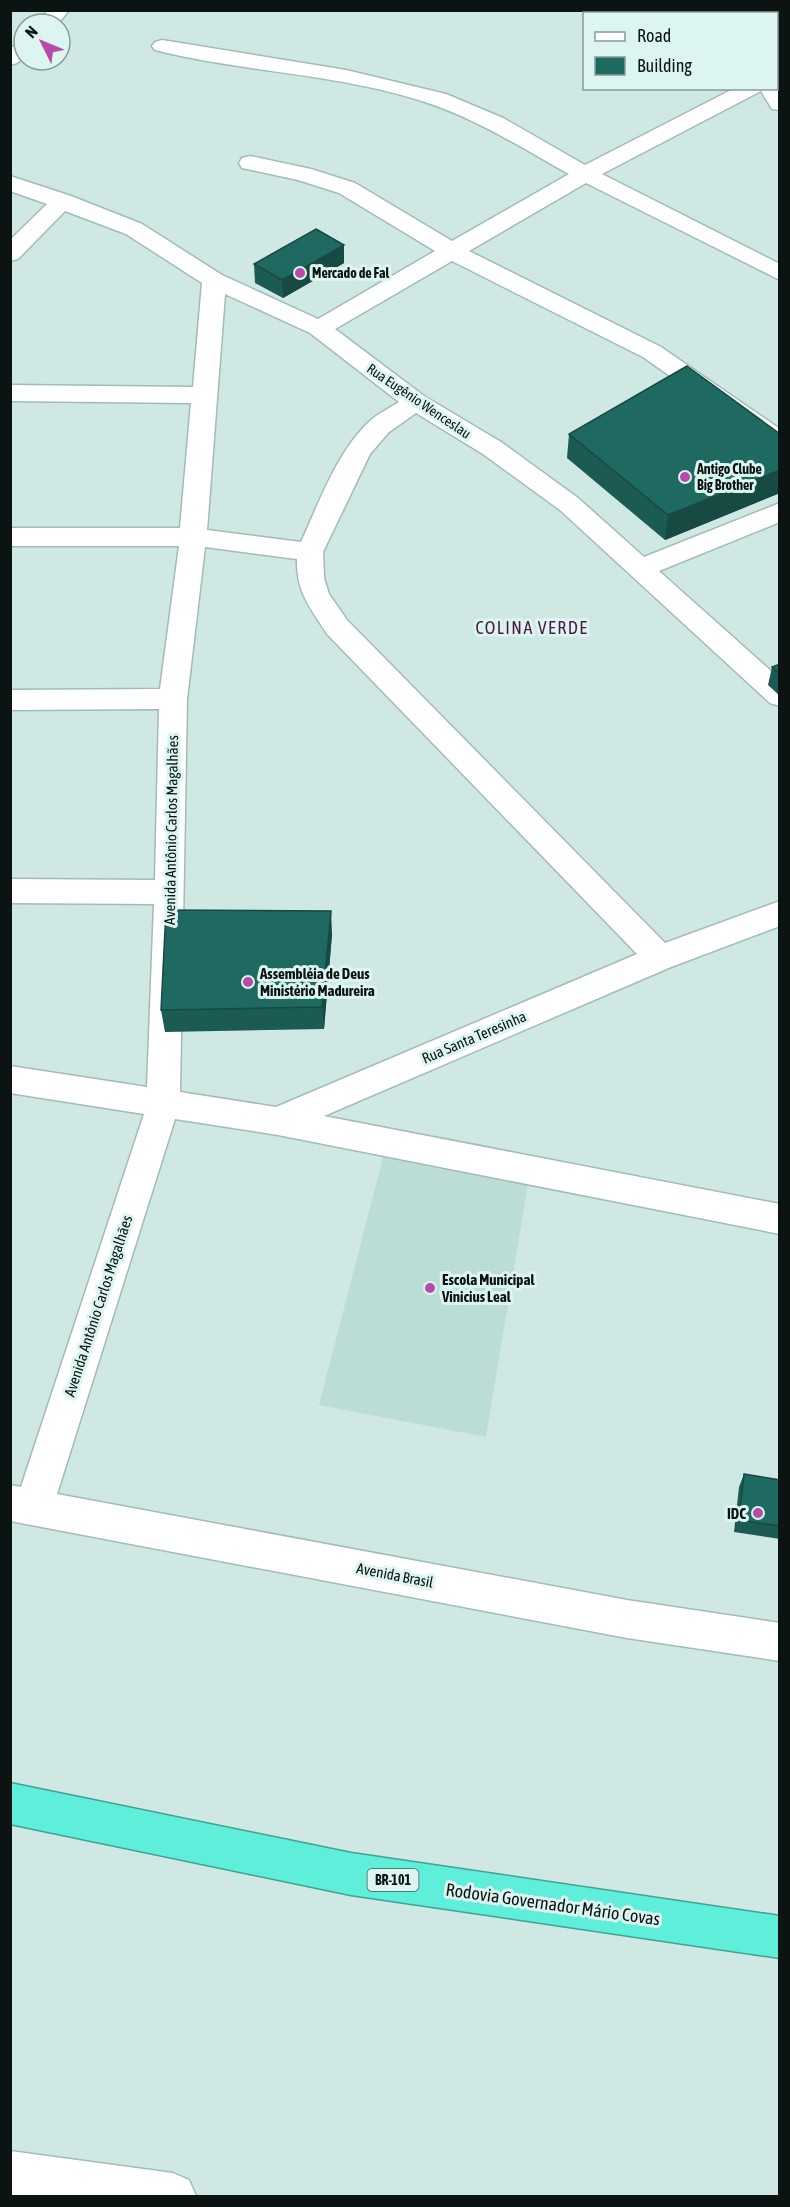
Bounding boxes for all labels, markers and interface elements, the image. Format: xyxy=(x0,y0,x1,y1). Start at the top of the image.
north arrow xyxy=(12,12,72,72)
legend xyxy=(583,12,778,90)
text: N xyxy=(21,22,41,41)
text: Road xyxy=(637,25,671,46)
text: Building xyxy=(637,55,692,76)
place label: Mercado de Fal xyxy=(312,265,389,281)
marker: Mercado de Fal xyxy=(293,266,307,280)
street label: Rua Eugênio Wenceslau xyxy=(364,360,474,442)
place label: Antigo Clube Big Brother xyxy=(696,461,762,493)
marker: Antigo Clube Big Brother xyxy=(678,470,692,484)
district label: COLINA VERDE xyxy=(476,617,588,638)
street label: Avenida Antônio Carlos Magalhães xyxy=(161,735,181,925)
place label: Assembléia de Deus Ministério Madureira xyxy=(259,965,375,999)
marker: Assembléia de Deus Ministério Madureira xyxy=(241,975,255,989)
street label: Rua Santa Teresinha xyxy=(419,1007,529,1067)
street label: Avenida Antônio Carlos Magalhães xyxy=(61,1213,135,1399)
place label: Escola Municipal Vinicius Leal xyxy=(441,1271,535,1305)
marker: Escola Municipal Vinicius Leal xyxy=(423,1281,437,1295)
place label: IDC xyxy=(727,1505,746,1522)
marker: IDC xyxy=(751,1506,765,1520)
street label: Avenida Brasil xyxy=(355,1559,435,1591)
road number: BR-101 xyxy=(368,1869,418,1891)
street label: Rodovia Governador Mário Covas xyxy=(444,1879,662,1929)

